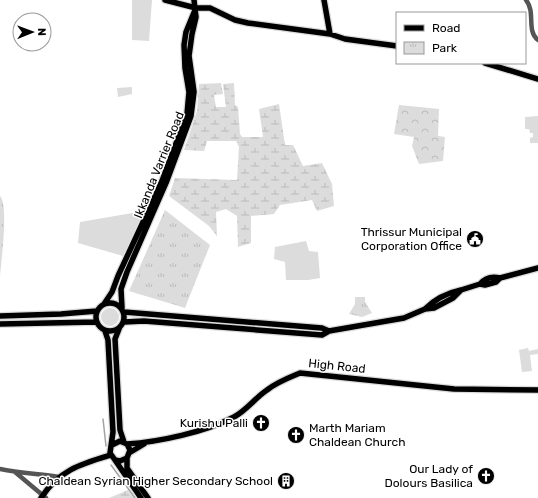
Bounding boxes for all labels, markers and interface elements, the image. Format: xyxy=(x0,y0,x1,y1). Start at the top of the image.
north arrow xyxy=(12,12,52,52)
legend xyxy=(396,12,526,64)
text: Road xyxy=(432,21,460,35)
text: N xyxy=(35,28,48,36)
text: Park xyxy=(432,41,458,55)
street label: Ikkanda Varrier Road xyxy=(131,110,187,220)
place label: Thrissur Municipal Corporation Office xyxy=(361,225,462,253)
public building icon: Thrissur Municipal Corporation Office xyxy=(465,229,485,249)
street label: High Road xyxy=(308,356,366,376)
church icon: Kurishu Palli xyxy=(251,413,271,433)
place label: Kurishu Palli xyxy=(180,416,248,430)
place label: Marth Mariam Chaldean Church xyxy=(309,421,405,449)
church icon: Marth Mariam Chaldean Church xyxy=(286,425,306,445)
place label: Our Lady of Dolours Basilica xyxy=(384,462,473,490)
church icon: Our Lady of Dolours Basilica xyxy=(476,466,496,486)
building icon: Chaldean Syrian Higher Secondary School xyxy=(276,471,296,491)
place label: Chaldean Syrian Higher Secondary School xyxy=(39,474,273,488)

